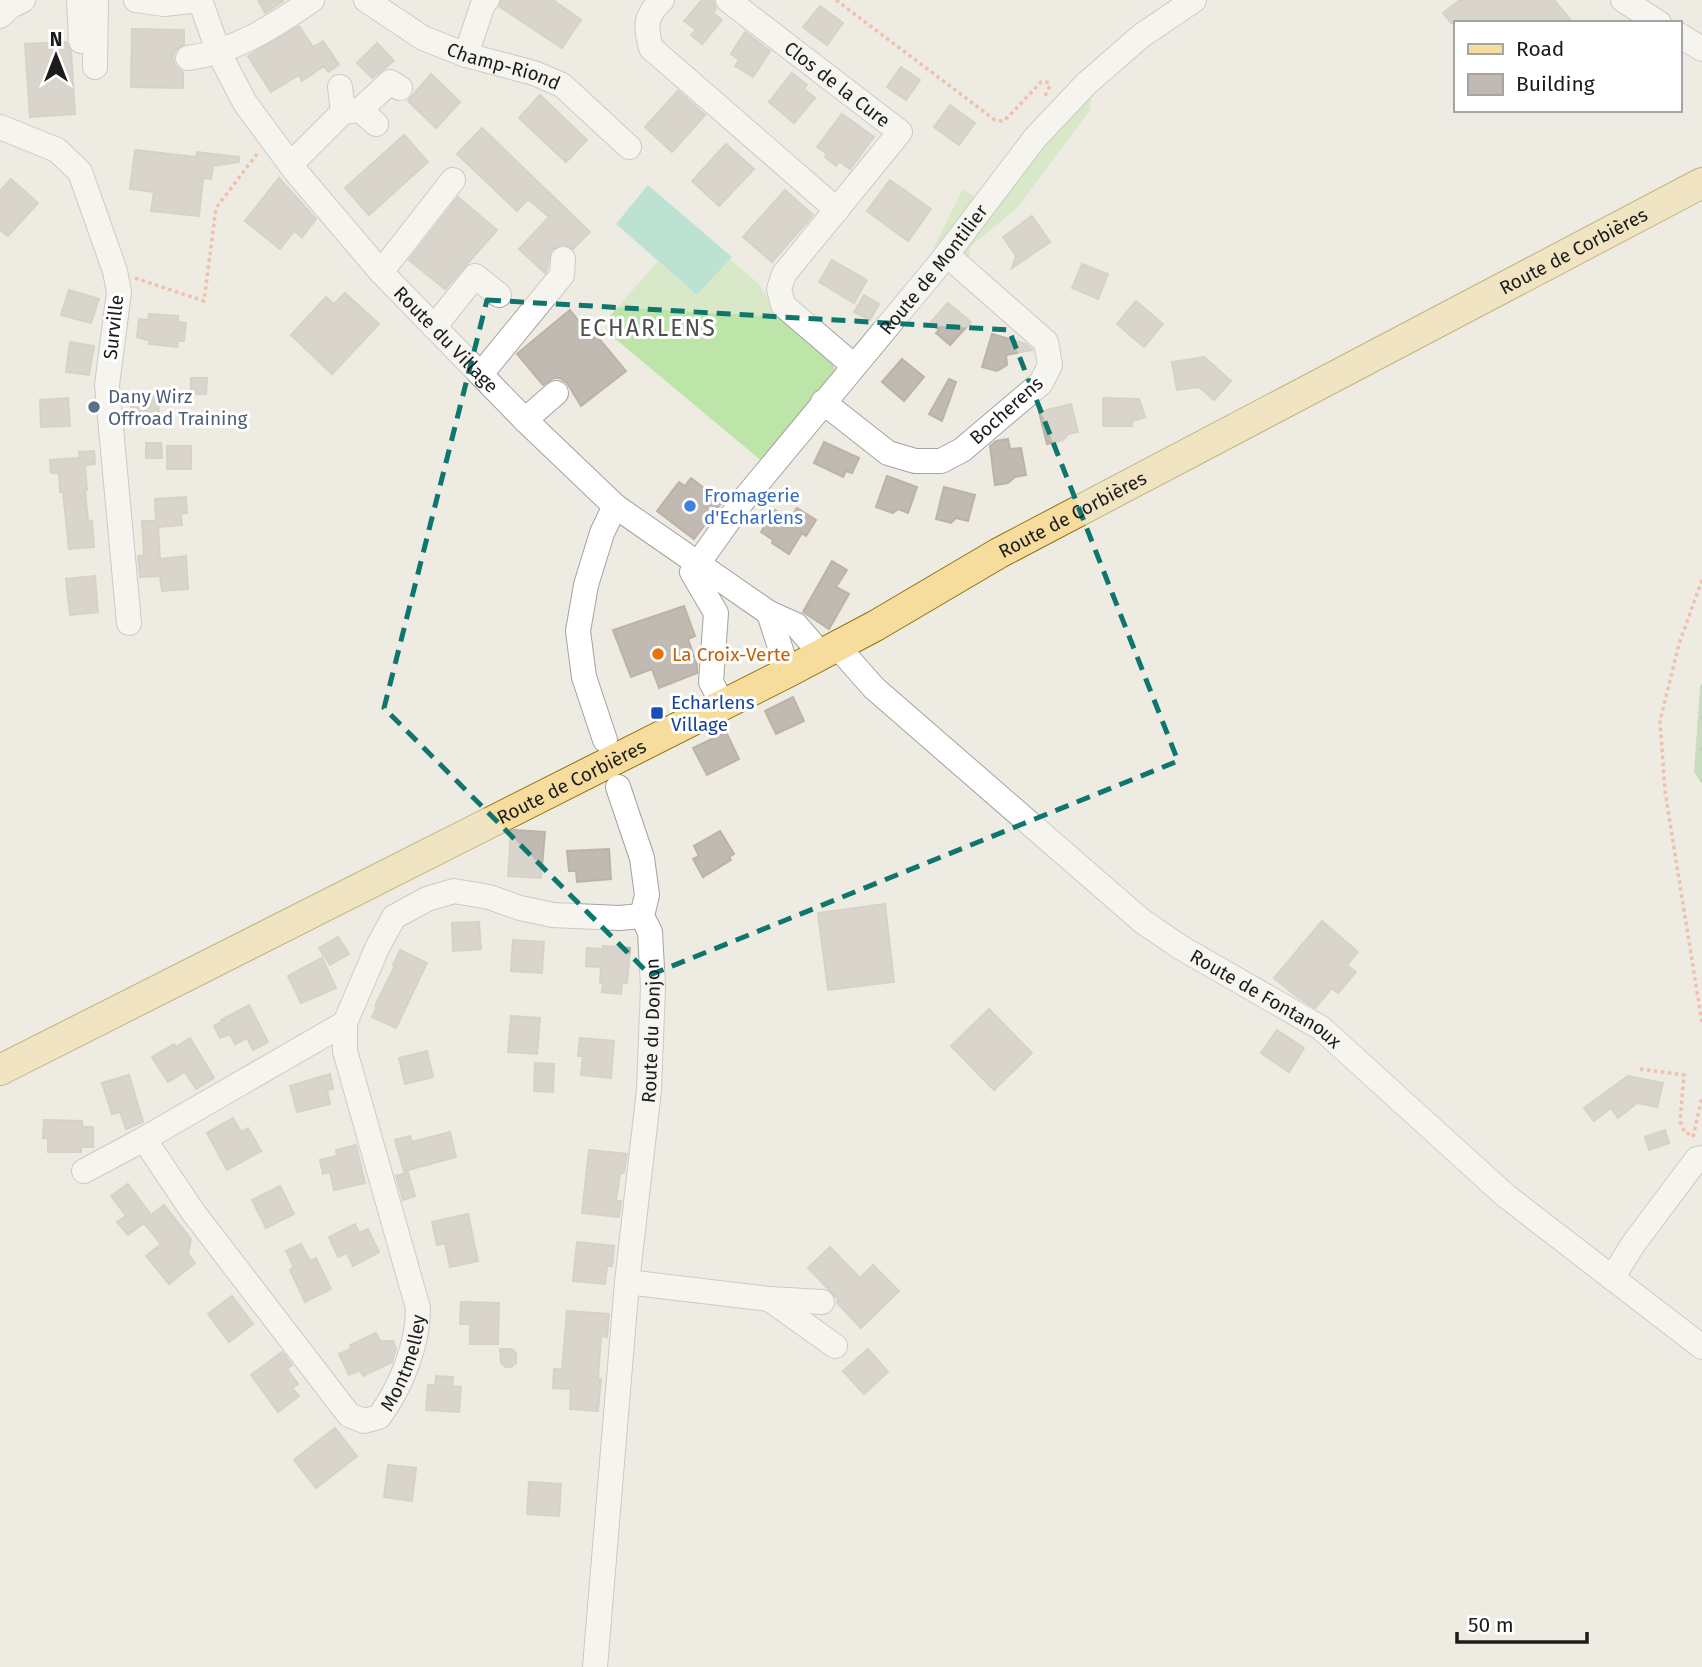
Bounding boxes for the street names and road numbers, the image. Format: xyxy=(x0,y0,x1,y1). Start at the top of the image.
street label: Clos de la Cure xyxy=(780,37,895,132)
street label: Champ-Riond xyxy=(443,38,564,95)
street label: Route de Montilier xyxy=(875,199,993,339)
street label: Route de Corbières xyxy=(1496,203,1651,300)
street label: Route du Village xyxy=(389,281,503,398)
street label: Surville xyxy=(99,294,128,361)
street label: Bocherens xyxy=(965,372,1048,449)
street label: Route de Corbières xyxy=(995,466,1151,563)
street label: Route de Corbières xyxy=(493,735,650,829)
street label: Route de Fontanoux xyxy=(1186,944,1347,1054)
street label: Route du Donjon xyxy=(637,958,665,1104)
street label: Montmelley xyxy=(375,1313,430,1415)

